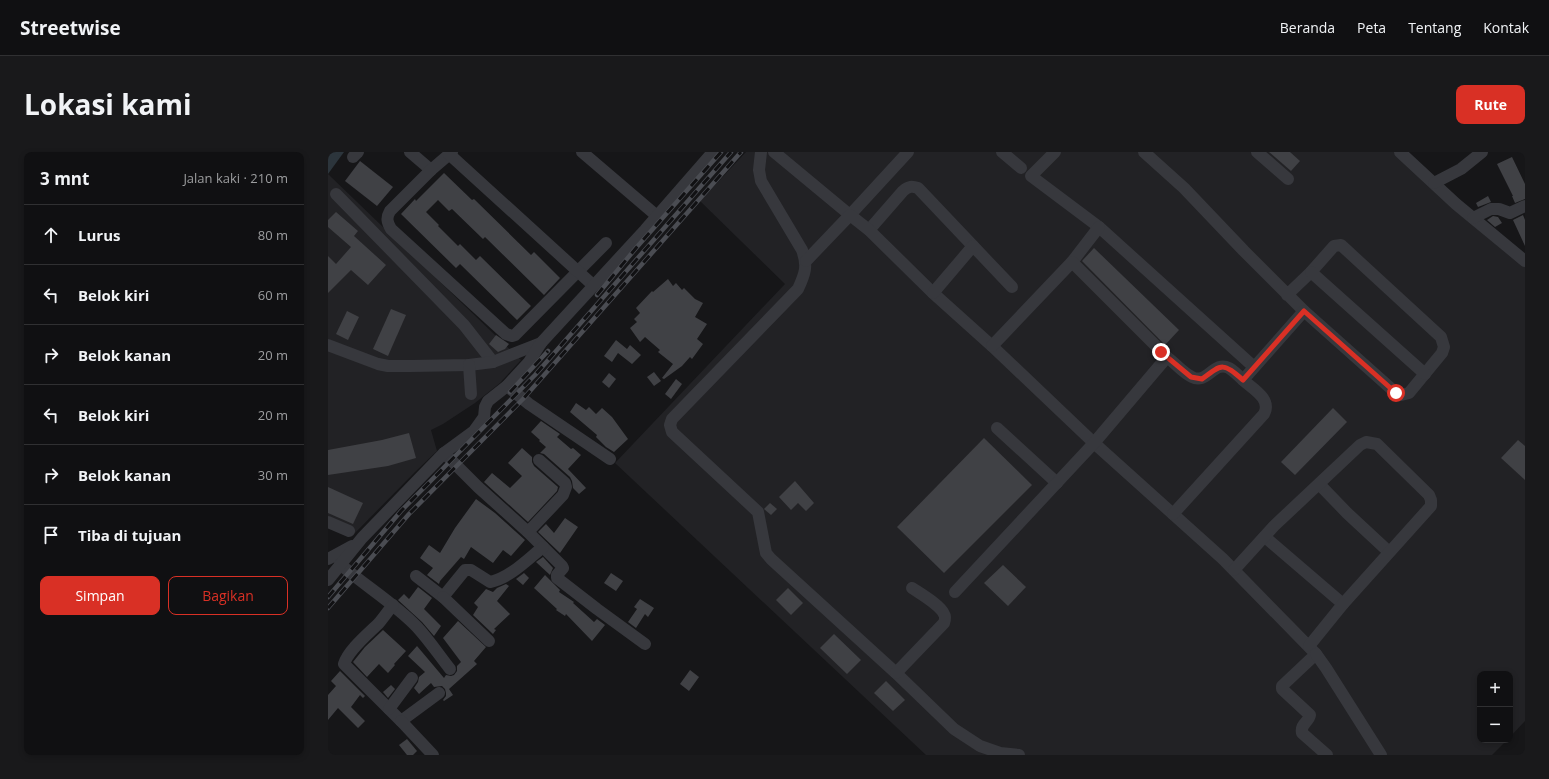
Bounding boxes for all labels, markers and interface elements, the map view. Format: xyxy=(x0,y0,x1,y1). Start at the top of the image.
text: Streetwise xyxy=(20,15,121,41)
text: Beranda xyxy=(1280,18,1335,37)
text: Peta xyxy=(1357,18,1386,37)
text: Tentang xyxy=(1408,18,1461,37)
text: Kontak xyxy=(1483,18,1529,37)
text: Lokasi kami xyxy=(24,85,191,123)
button: Rute xyxy=(1456,85,1525,124)
text: 3 mnt xyxy=(40,167,89,190)
text: Jalan kaki · 210 m xyxy=(183,169,288,187)
icon: ahead xyxy=(40,224,62,246)
text: Lurus xyxy=(78,225,120,245)
text: 80 m xyxy=(258,226,288,244)
icon: left xyxy=(40,284,62,306)
text: Belok kiri xyxy=(78,285,149,305)
text: 60 m xyxy=(258,286,288,304)
route end xyxy=(1152,343,1170,361)
icon: right xyxy=(40,344,62,366)
text: Belok kanan xyxy=(78,345,171,365)
text: 20 m xyxy=(258,346,288,364)
route start xyxy=(1387,384,1405,402)
icon: left xyxy=(40,404,62,426)
text: Belok kiri xyxy=(78,405,149,425)
text: 20 m xyxy=(258,406,288,424)
icon: right xyxy=(40,464,62,486)
text: Belok kanan xyxy=(78,465,171,485)
text: 30 m xyxy=(258,466,288,484)
icon: arrive xyxy=(40,524,62,546)
text: Tiba di tujuan xyxy=(78,525,181,545)
button: Simpan xyxy=(40,576,160,615)
button: Bagikan xyxy=(168,576,288,615)
map controls xyxy=(1477,671,1513,743)
button: + xyxy=(1477,671,1513,707)
button: − xyxy=(1477,707,1513,743)

